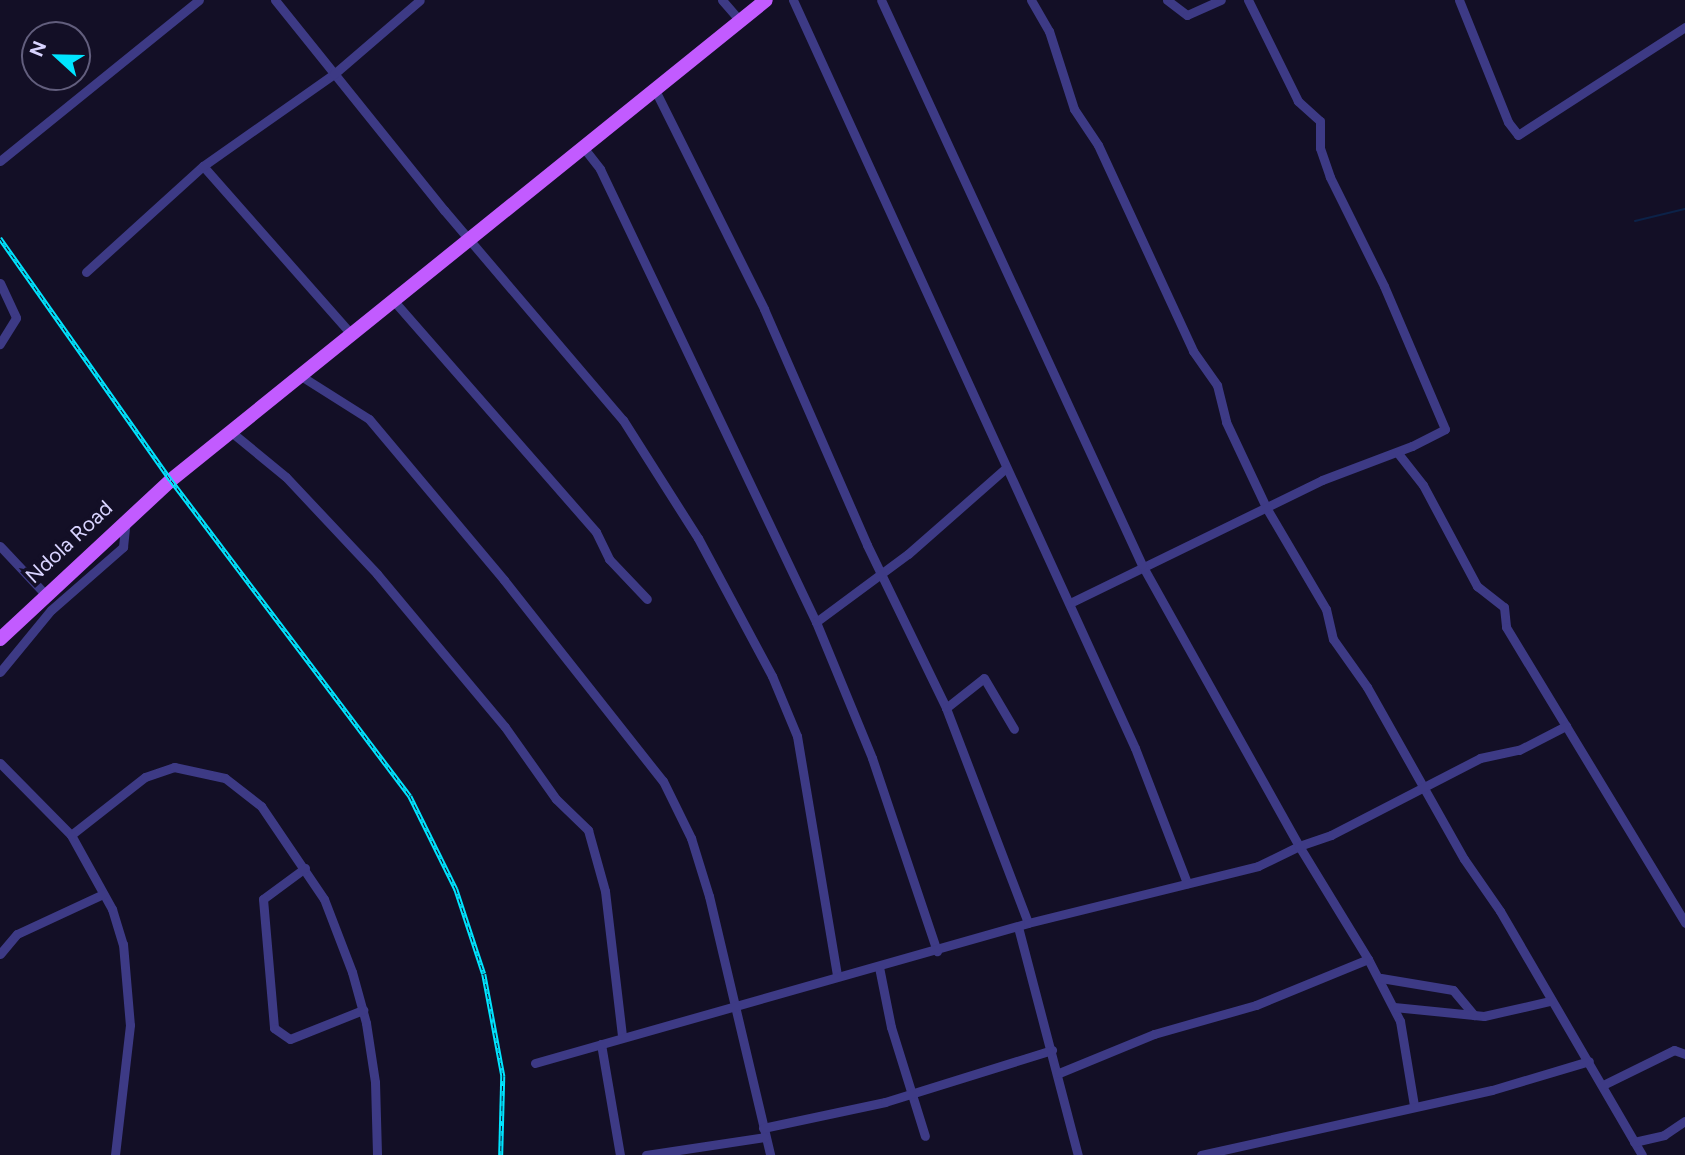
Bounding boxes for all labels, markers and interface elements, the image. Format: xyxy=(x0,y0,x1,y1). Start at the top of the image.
north arrow xyxy=(21,21,91,91)
text: N xyxy=(25,38,51,60)
street label: Ndola Road xyxy=(20,495,118,589)

